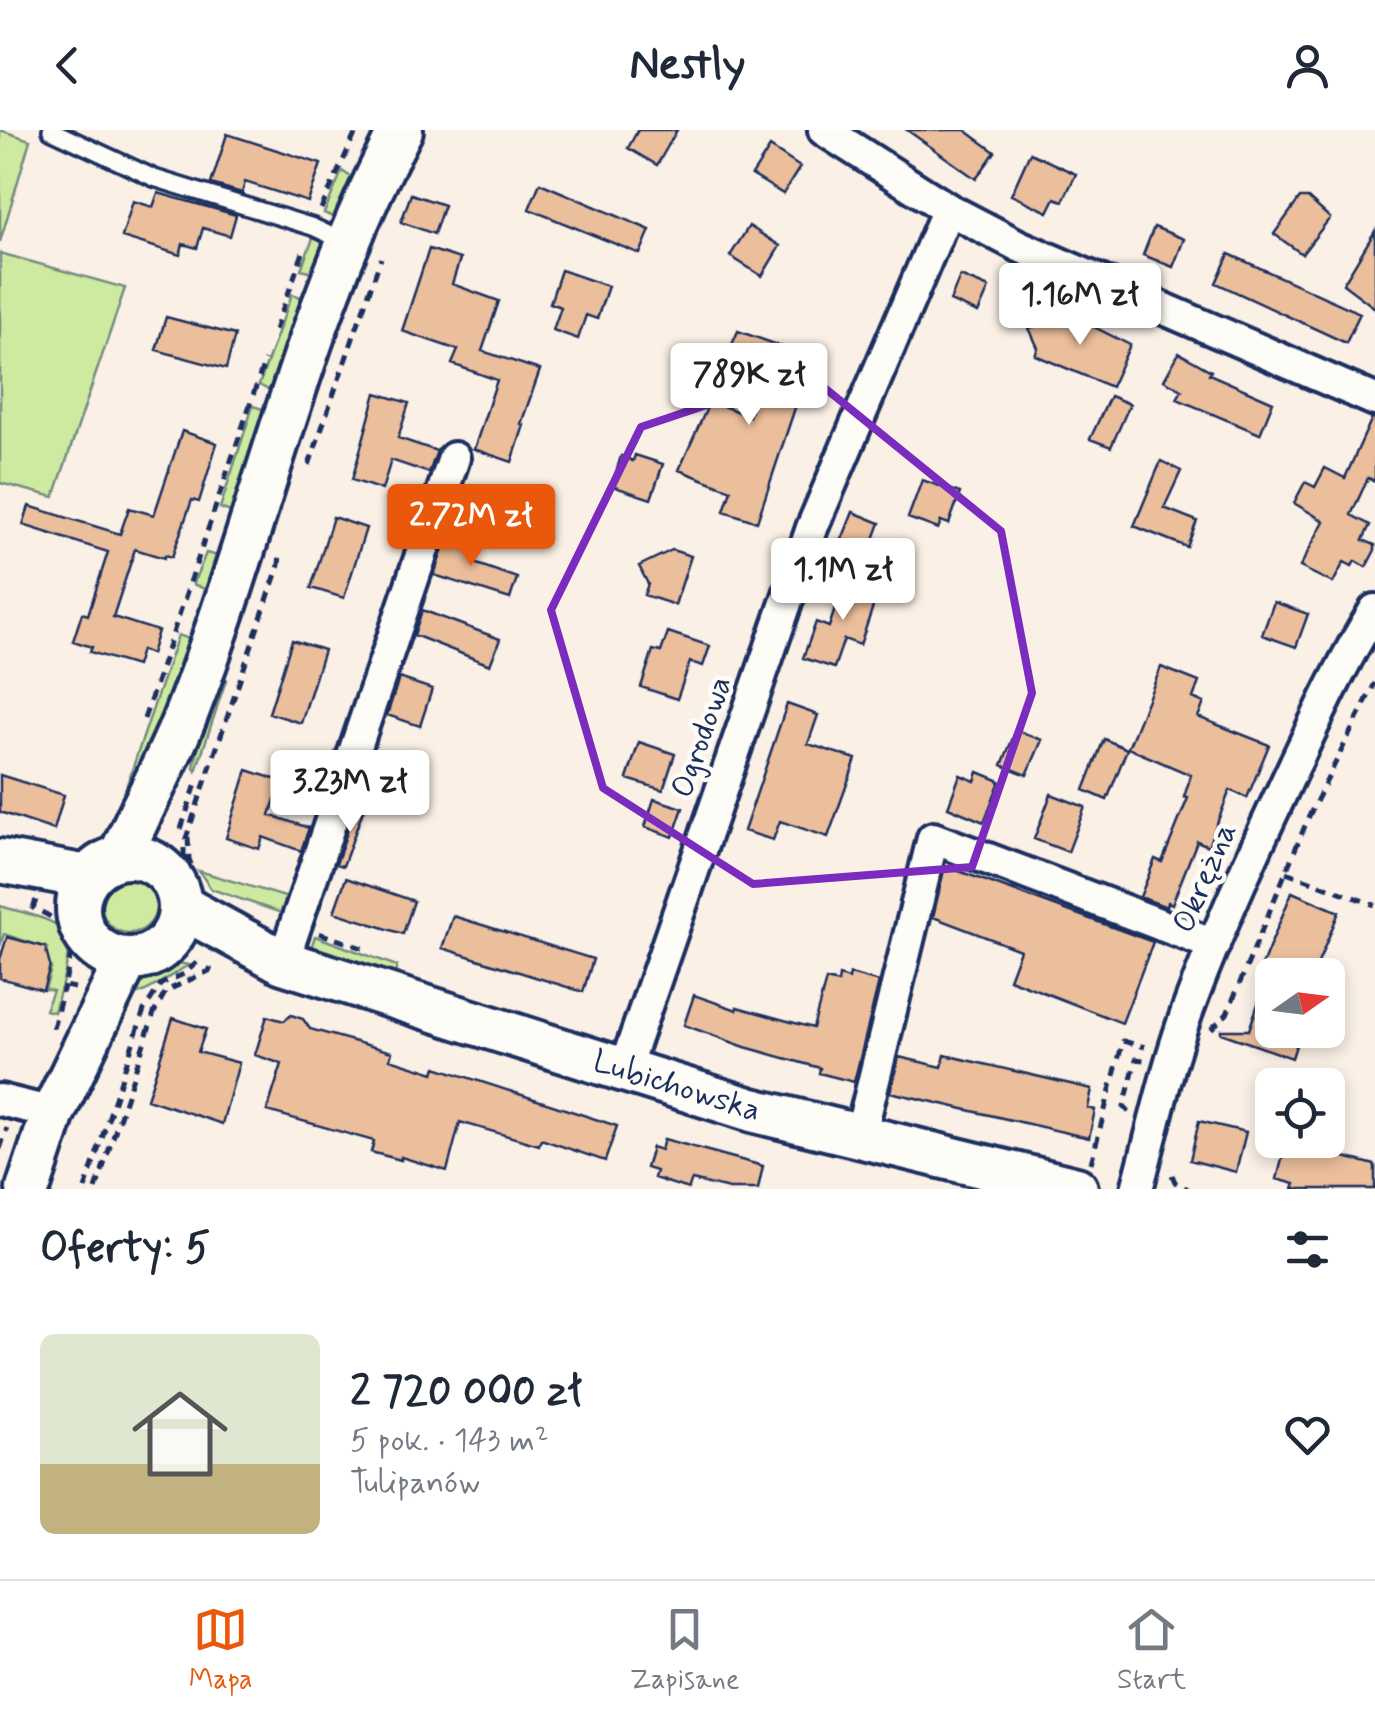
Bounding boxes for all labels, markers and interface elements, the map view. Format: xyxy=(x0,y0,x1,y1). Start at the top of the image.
text: Nestly xyxy=(629,36,746,95)
icon: back xyxy=(40,38,95,93)
icon: person xyxy=(1280,38,1335,93)
pin: 1.16M zł xyxy=(977,263,1183,348)
text: 1.16M zł xyxy=(1021,274,1139,316)
pin: 789K zł xyxy=(657,343,841,428)
text: 789K zł xyxy=(692,354,806,396)
pin: 2.72M zł xyxy=(368,484,574,569)
text: 2.72M zł xyxy=(409,495,533,537)
pin: 1.1M zł xyxy=(751,538,935,623)
text: 1.1M zł xyxy=(793,549,893,591)
street label: Ogrodowa xyxy=(662,671,742,803)
pin: 3.23M zł xyxy=(247,750,453,835)
text: 3.23M zł xyxy=(292,761,408,803)
street label: Okrężna xyxy=(1163,817,1247,939)
north arrow xyxy=(1255,958,1345,1048)
map controls xyxy=(1255,958,1345,1158)
street label: Lubichowska xyxy=(588,1040,766,1132)
button: locate xyxy=(1255,1068,1345,1158)
text: Oferty: 5 xyxy=(40,1222,210,1277)
icon: filters xyxy=(1280,1222,1335,1277)
text: 2 720 000 zł xyxy=(350,1365,582,1420)
icon: home xyxy=(120,1374,240,1494)
icon: heart xyxy=(1280,1407,1335,1462)
text: 5 pok. · 143 m² xyxy=(350,1420,549,1462)
text: Tulipanów xyxy=(350,1462,480,1504)
tab: Mapa xyxy=(189,1602,252,1699)
tab: Zapisane xyxy=(630,1602,740,1699)
tab: Start xyxy=(1117,1602,1186,1699)

